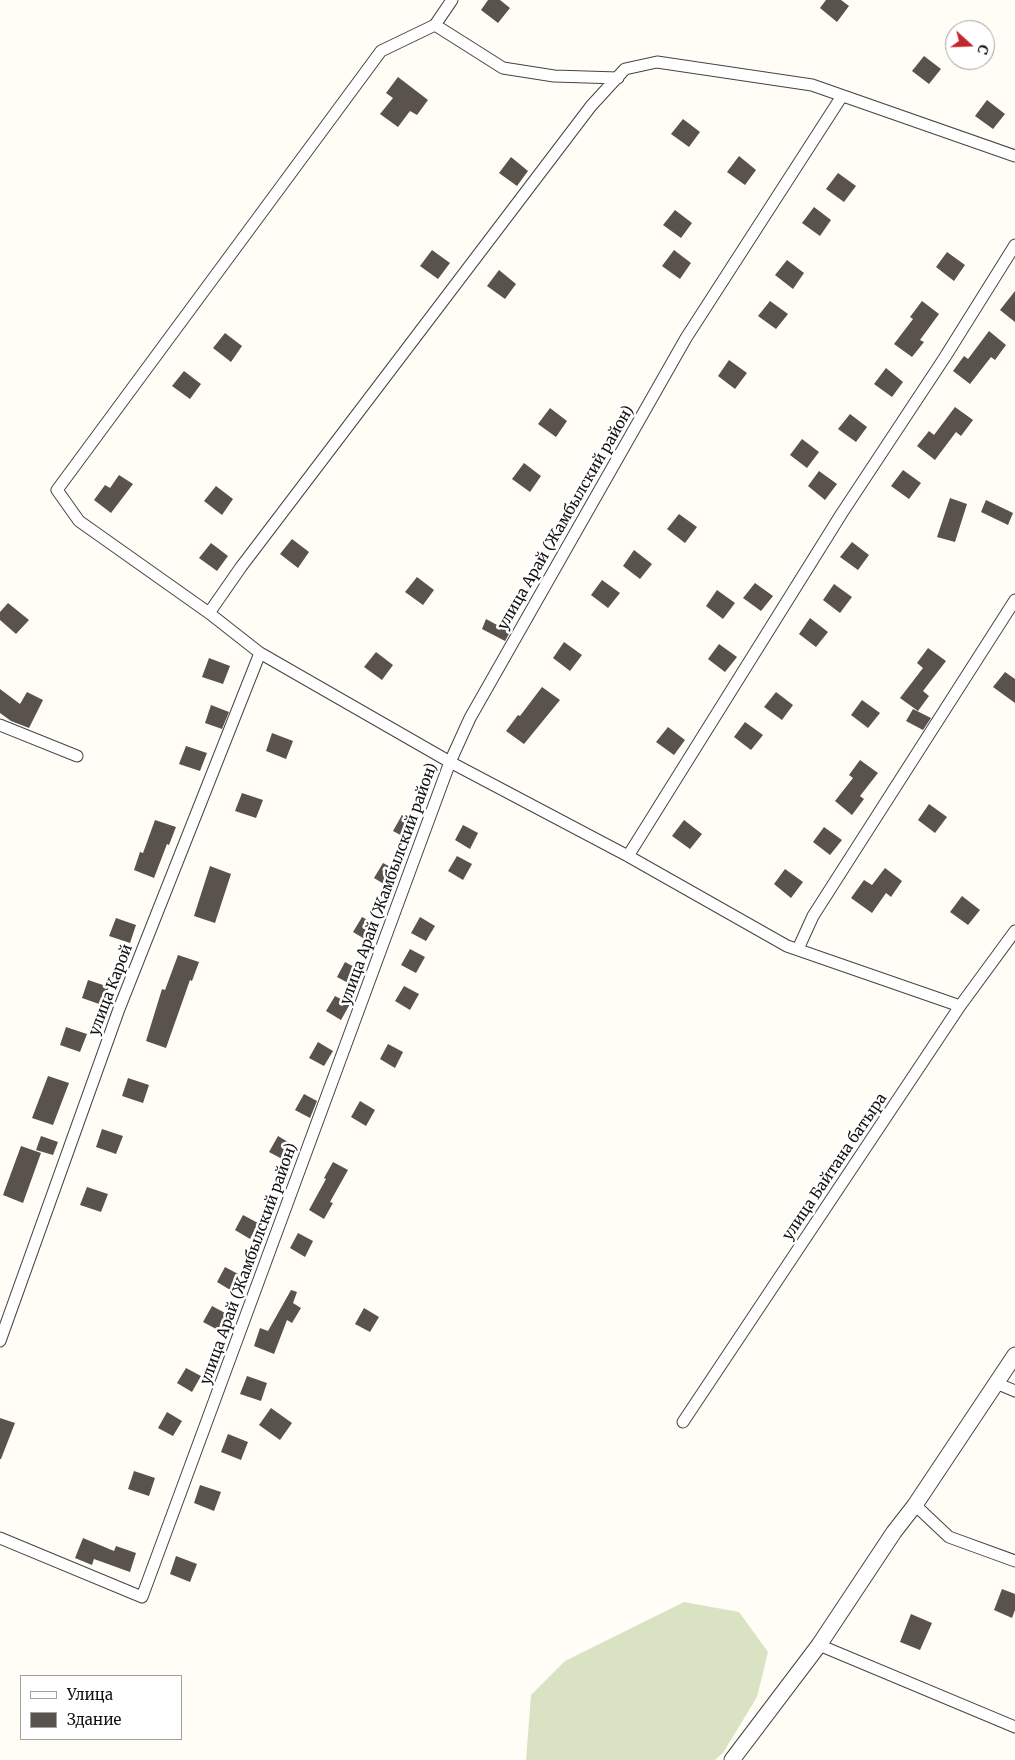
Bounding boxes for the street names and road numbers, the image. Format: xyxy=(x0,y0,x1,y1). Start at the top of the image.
street label: улица Арай (Жамбылский район) xyxy=(494,403,638,633)
street label: улица Арай (Жамбылский район) xyxy=(337,761,441,1007)
street label: улица Карой xyxy=(85,942,137,1038)
street label: улица Байтана батыра xyxy=(779,1090,891,1244)
street label: улица Арай (Жамбылский район) xyxy=(197,1141,301,1387)

